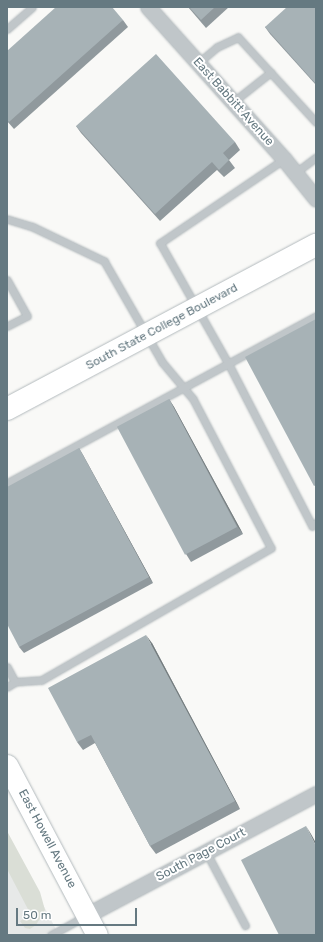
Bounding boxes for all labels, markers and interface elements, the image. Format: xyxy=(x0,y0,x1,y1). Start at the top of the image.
street label: East Babbitt Avenue xyxy=(190,55,276,149)
street label: South State College Boulevard xyxy=(84,281,240,373)
street label: East Howell Avenue xyxy=(15,787,79,891)
street label: South Page Court xyxy=(154,825,248,885)
scale bar xyxy=(18,900,139,926)
text: 50 m xyxy=(23,908,51,922)

